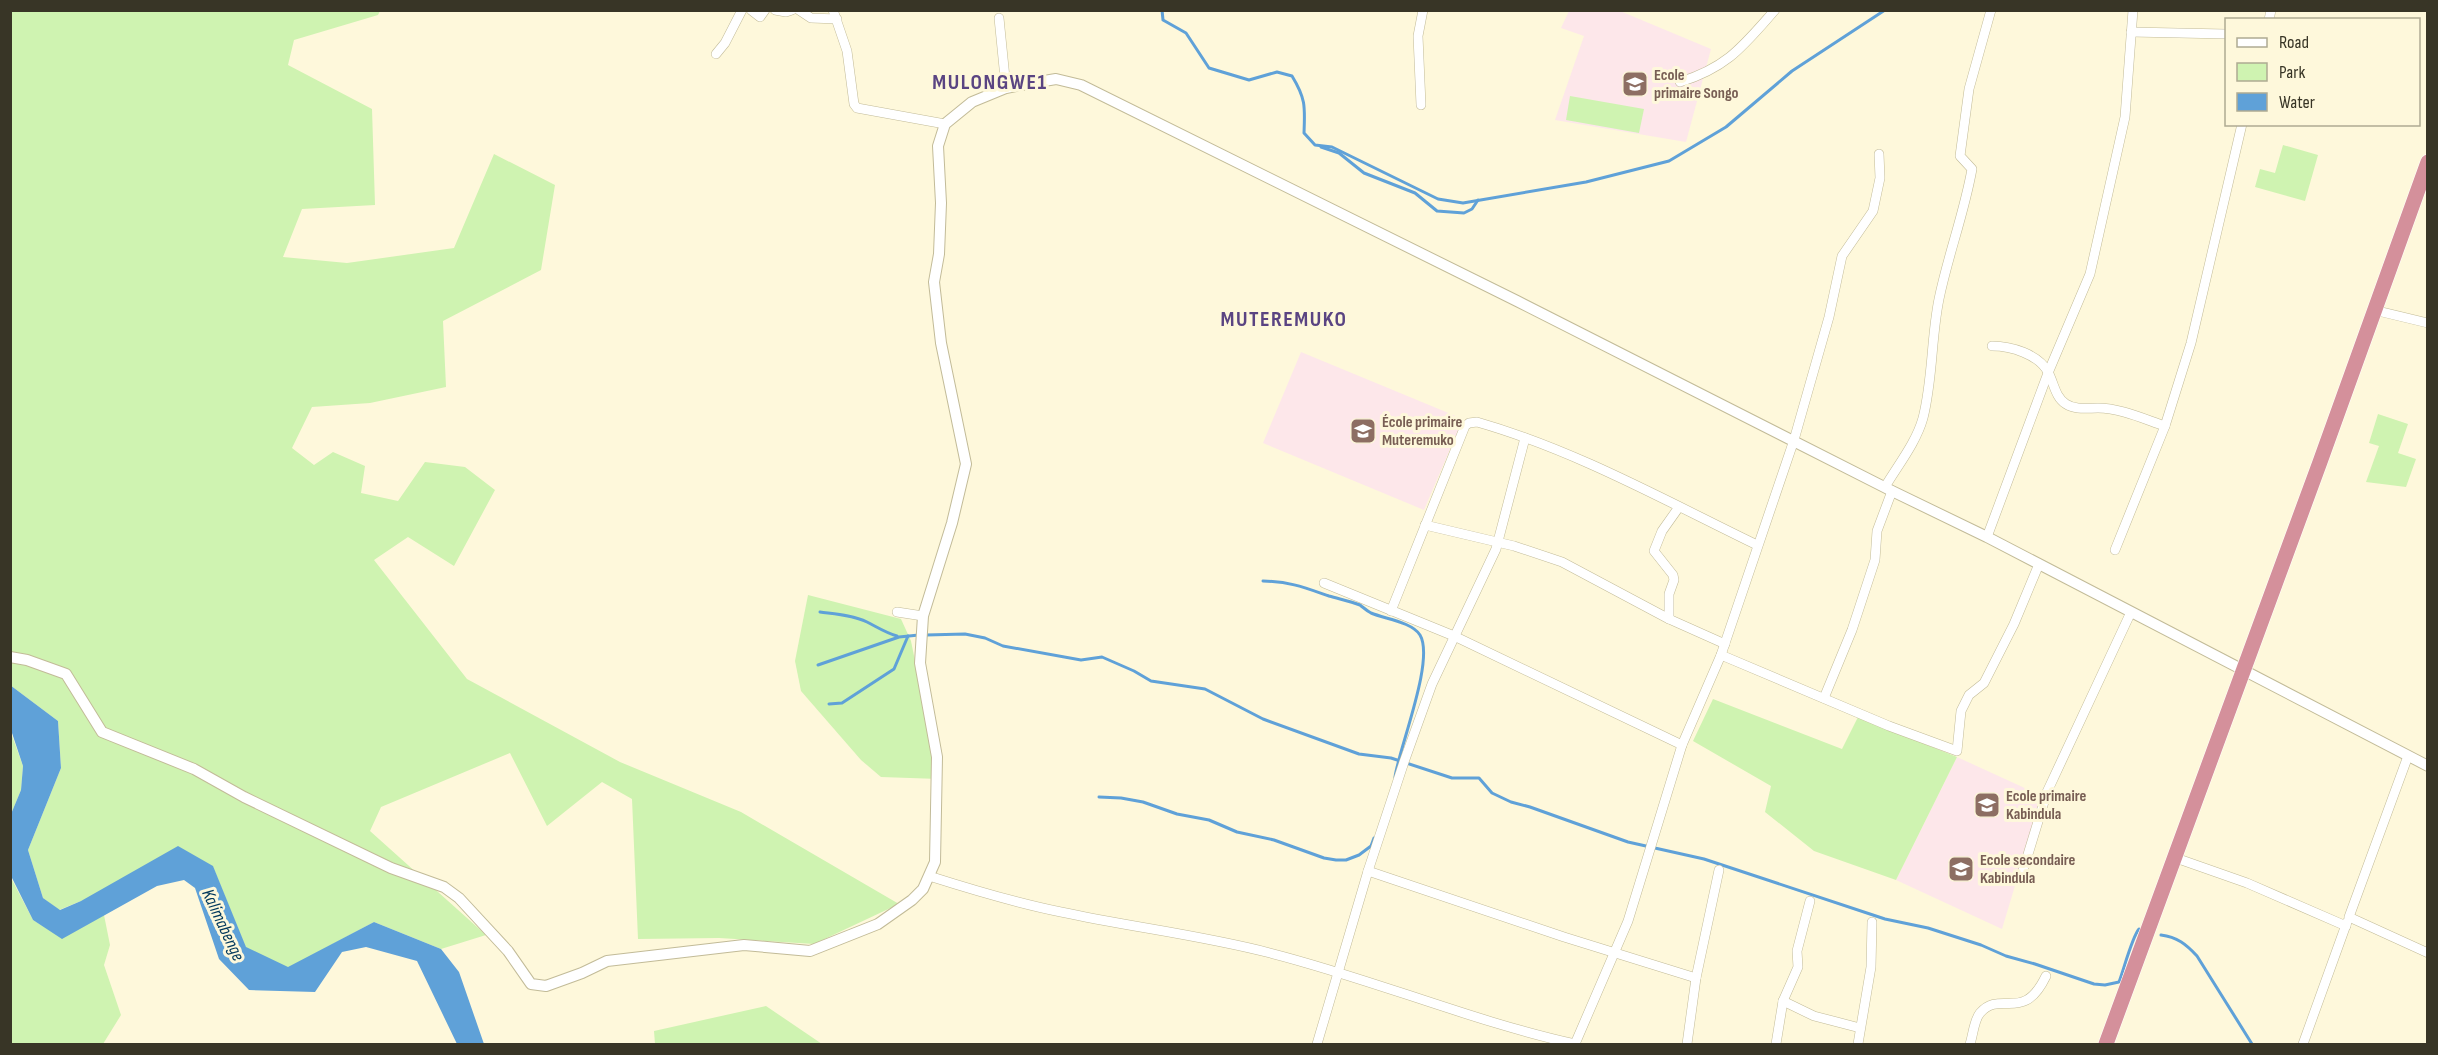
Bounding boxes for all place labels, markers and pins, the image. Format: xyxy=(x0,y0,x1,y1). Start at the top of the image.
place label: Ecole primaire Songo xyxy=(1654,66,1739,103)
school or university icon: Ecole primaire Songo xyxy=(1620,69,1650,99)
place label: École primaire Muteremuko xyxy=(1382,413,1462,450)
school or university icon: École primaire Muteremuko xyxy=(1348,416,1378,446)
place label: Ecole primaire Kabindula xyxy=(2006,787,2086,824)
school or university icon: Ecole primaire Kabindula xyxy=(1972,790,2002,820)
place label: Ecole secondaire Kabindula xyxy=(1980,851,2075,888)
school or university icon: Ecole secondaire Kabindula xyxy=(1946,854,1976,884)

